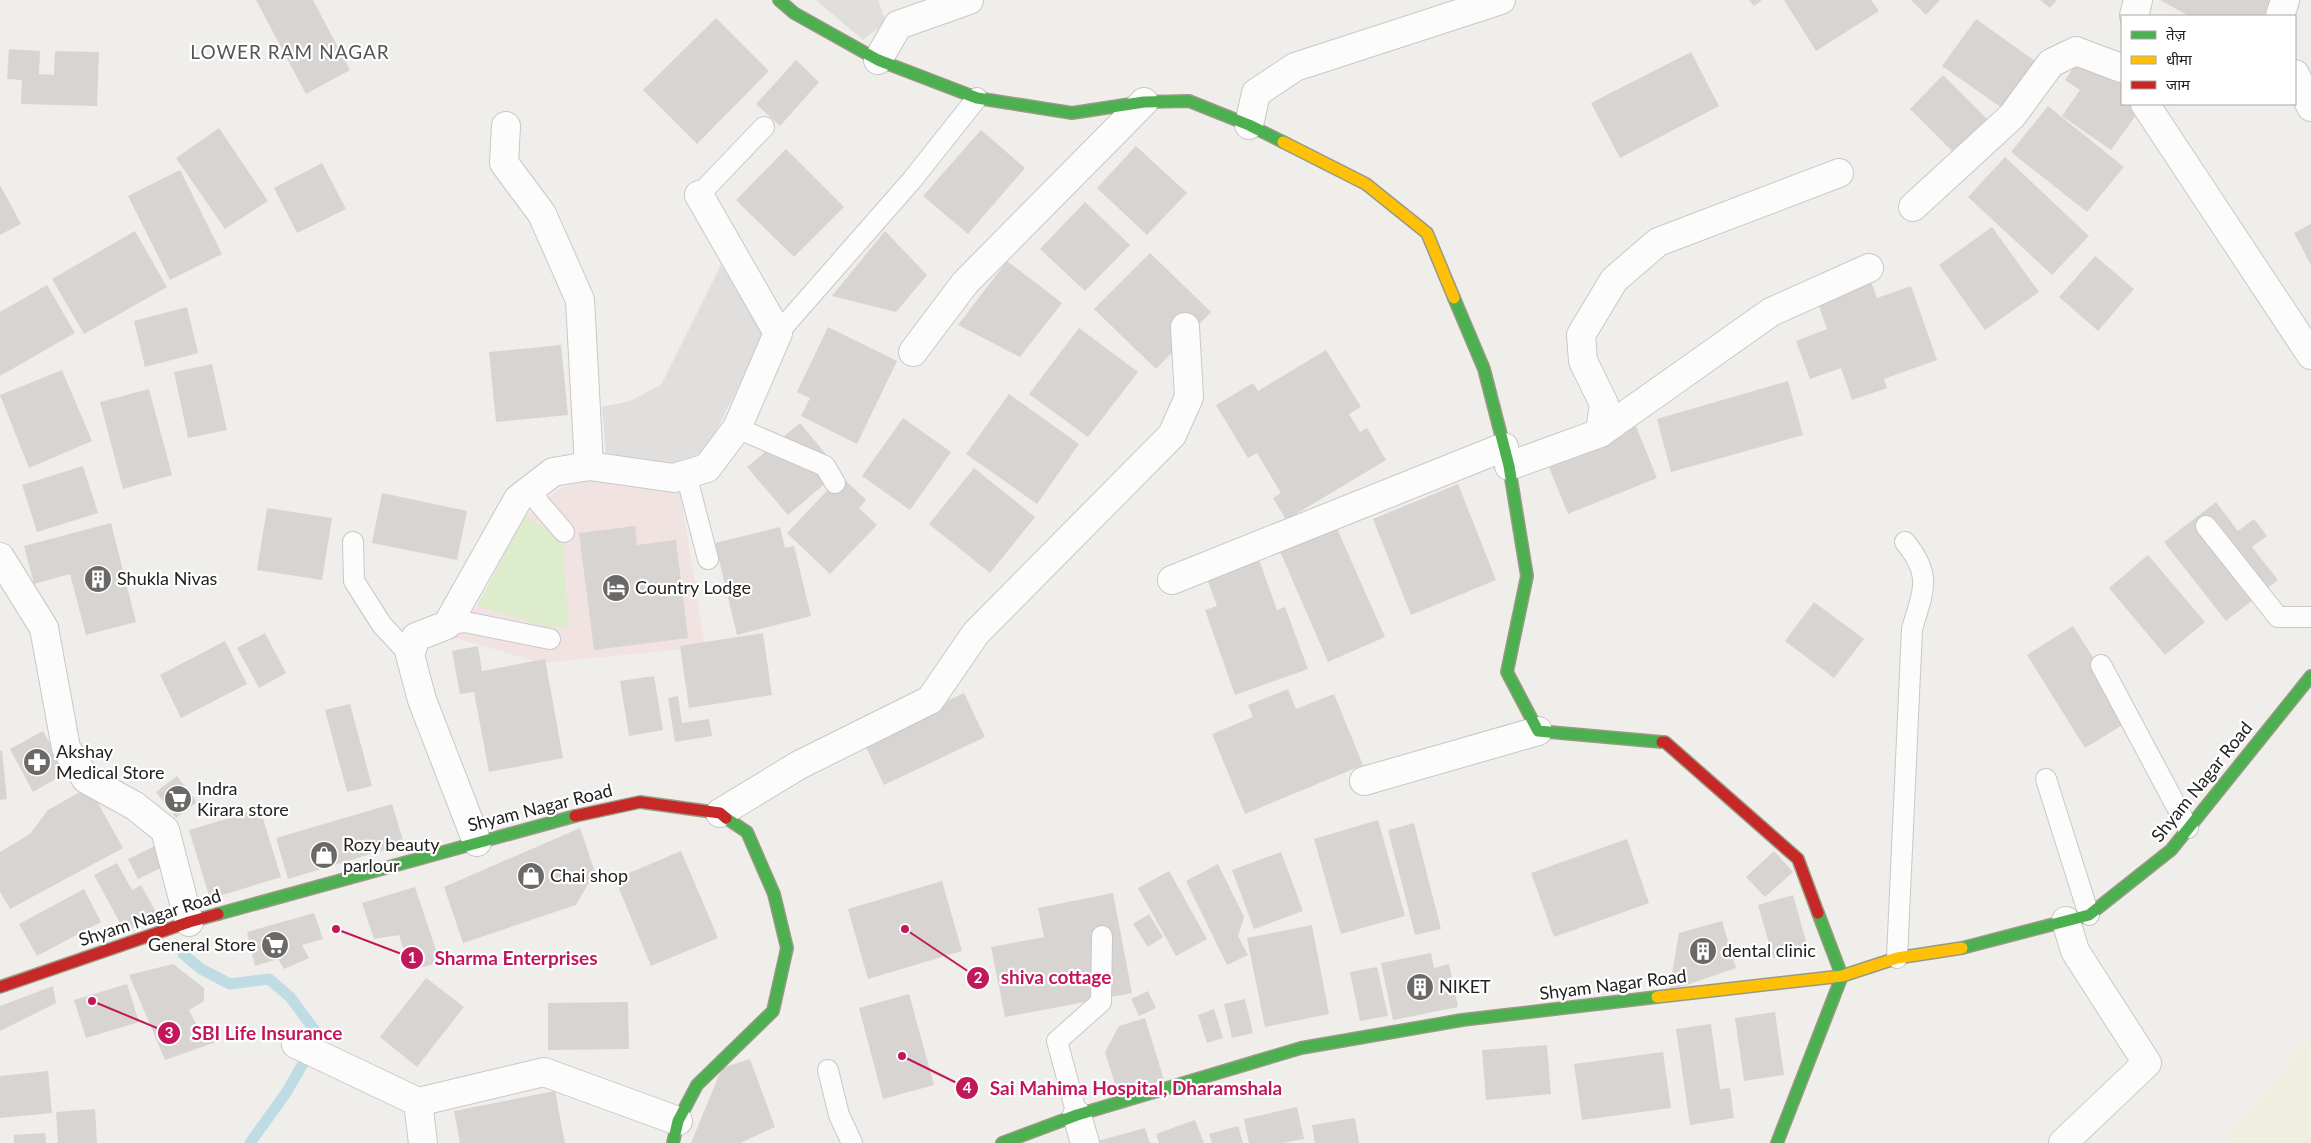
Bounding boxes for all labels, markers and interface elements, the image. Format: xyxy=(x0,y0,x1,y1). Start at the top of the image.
legend xyxy=(2121,15,2296,105)
text: तेज़ xyxy=(2166,25,2187,43)
district label: LOWER RAM NAGAR xyxy=(190,40,390,63)
text: धीमा xyxy=(2166,50,2193,68)
text: जाम xyxy=(2166,75,2191,93)
building icon: Shukla Nivas xyxy=(83,564,113,594)
place label: Shukla Nivas xyxy=(117,567,218,589)
hotel icon: Country Lodge xyxy=(601,573,631,603)
place label: Country Lodge xyxy=(635,576,751,598)
street label: Shyam Nagar Road xyxy=(2146,717,2256,846)
place label: Akshay Medical Store xyxy=(56,740,164,783)
pharmacy icon: Akshay Medical Store xyxy=(22,747,52,777)
place label: Indra Kirara store xyxy=(197,777,289,820)
street label: Shyam Nagar Road xyxy=(465,778,614,836)
supermarket icon: Indra Kirara store xyxy=(163,784,193,814)
place label: Rozy beauty parlour xyxy=(343,833,440,876)
shop icon: Rozy beauty parlour xyxy=(309,840,339,870)
shop icon: Chai shop xyxy=(516,861,546,891)
place label: Chai shop xyxy=(550,864,628,886)
street label: Shyam Nagar Road xyxy=(76,884,224,950)
supermarket icon: General Store xyxy=(260,930,290,960)
place label: General Store xyxy=(148,933,256,955)
building icon: dental clinic xyxy=(1688,936,1718,966)
place label: dental clinic xyxy=(1722,939,1816,961)
callout: Sharma Enterprises xyxy=(399,941,607,975)
text: Sharma Enterprises xyxy=(435,946,597,969)
text: 1 xyxy=(408,948,416,966)
callout: shiva cottage xyxy=(966,961,1122,995)
street label: Shyam Nagar Road xyxy=(1538,964,1688,1004)
text: shiva cottage xyxy=(1001,965,1111,988)
text: 2 xyxy=(974,968,983,986)
building icon: NIKET xyxy=(1405,972,1435,1002)
place label: NIKET xyxy=(1439,975,1491,997)
callout: SBI Life Insurance xyxy=(157,1016,353,1050)
text: SBI Life Insurance xyxy=(192,1021,342,1044)
text: 3 xyxy=(165,1023,173,1041)
callout: Sai Mahima Hospital, Dharamshala xyxy=(955,1071,1292,1105)
text: Sai Mahima Hospital, Dharamshala xyxy=(990,1076,1282,1099)
text: 4 xyxy=(963,1078,972,1096)

